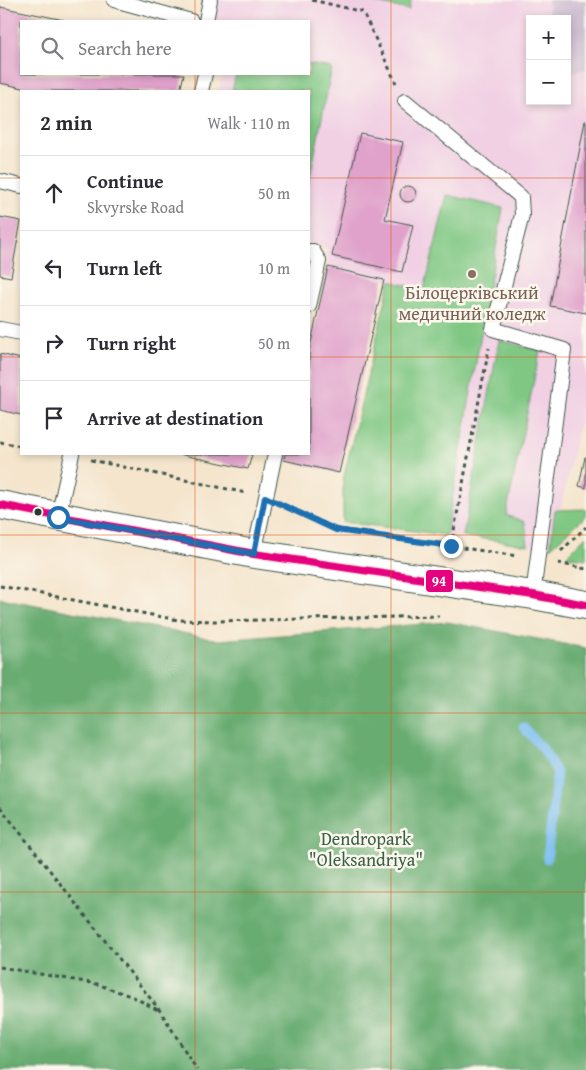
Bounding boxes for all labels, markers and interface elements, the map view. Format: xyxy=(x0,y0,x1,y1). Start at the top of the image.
map controls xyxy=(526,15,571,105)
button: + xyxy=(526,15,571,60)
search box xyxy=(20,20,310,75)
icon: search xyxy=(38,34,66,62)
text: Search here xyxy=(78,34,172,62)
button: − xyxy=(526,60,571,105)
text: 2 min xyxy=(40,107,92,138)
text: Walk · 110 m xyxy=(207,111,290,135)
text: Continue xyxy=(87,167,164,195)
icon: ahead xyxy=(40,179,68,207)
text: 50 m xyxy=(258,181,290,205)
text: Skvyrske Road xyxy=(87,195,184,219)
icon: left xyxy=(40,254,68,282)
text: Turn left xyxy=(87,254,162,282)
text: 10 m xyxy=(258,256,290,280)
marker: Білоцерківський медичний коледж xyxy=(466,268,478,280)
place label: Білоцерківський медичний коледж xyxy=(398,279,546,327)
icon: right xyxy=(40,329,68,357)
text: Turn right xyxy=(87,329,176,357)
text: 50 m xyxy=(258,331,290,355)
icon: arrive xyxy=(40,404,68,432)
text: Arrive at destination xyxy=(87,404,263,432)
route start xyxy=(47,506,70,529)
unlabelled marker xyxy=(33,507,43,517)
route end xyxy=(440,535,463,558)
line badge: 94 xyxy=(425,569,454,593)
text: 94 xyxy=(432,571,446,591)
park label: Dendropark "Oleksandriya" xyxy=(309,825,423,873)

